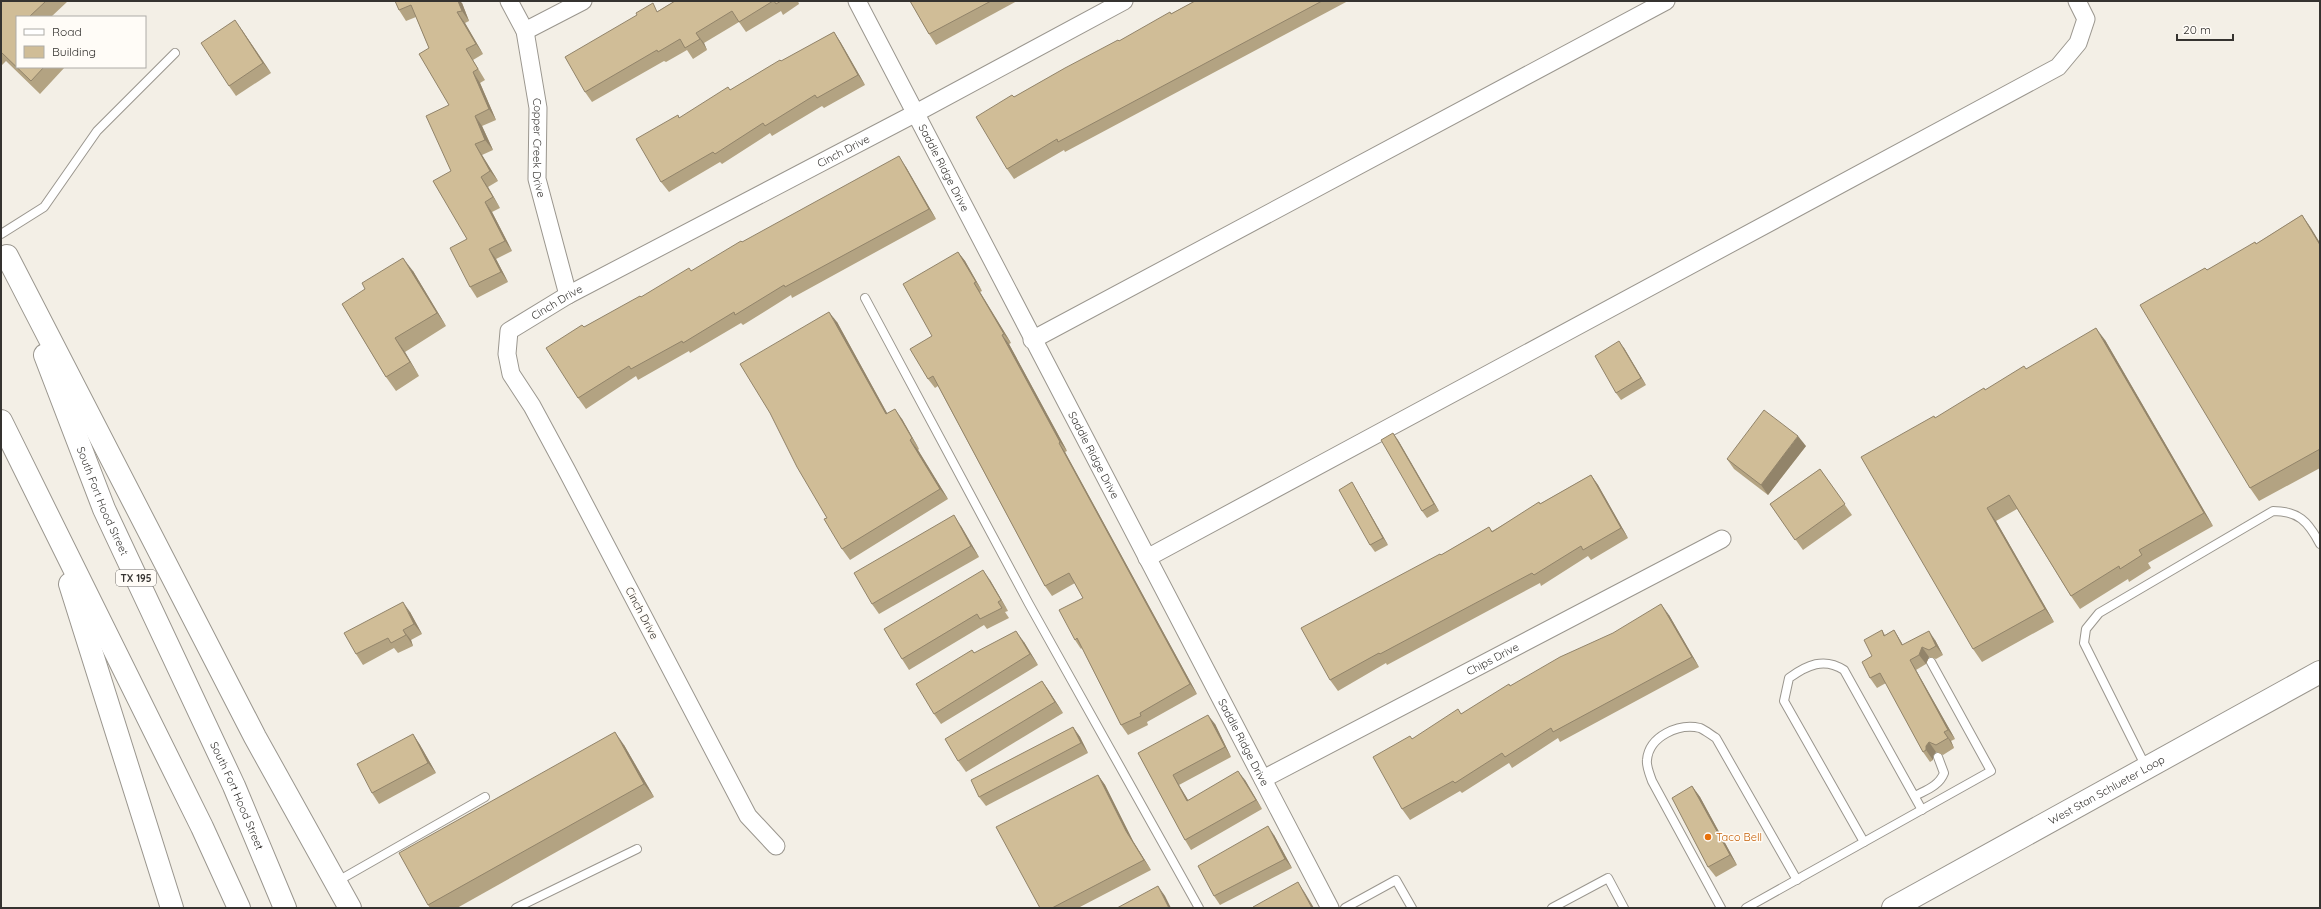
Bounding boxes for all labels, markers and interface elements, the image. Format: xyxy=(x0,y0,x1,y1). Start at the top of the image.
legend xyxy=(16,16,146,68)
scale bar xyxy=(2177,16,2233,42)
text: 20 m xyxy=(2183,22,2211,37)
text: Road xyxy=(52,24,82,39)
text: Building xyxy=(52,44,96,59)
street label: Copper Creek Drive xyxy=(529,97,549,199)
street label: Saddle Ridge Drive xyxy=(915,122,972,214)
street label: Cinch Drive xyxy=(815,132,872,171)
street label: Cinch Drive xyxy=(528,282,585,323)
street label: Saddle Ridge Drive xyxy=(1065,409,1122,501)
street label: South Fort Hood Street xyxy=(74,445,132,558)
road number: TX 195 xyxy=(116,570,156,586)
street label: Cinch Drive xyxy=(622,584,662,642)
street label: Chips Drive xyxy=(1464,640,1521,678)
street label: Saddle Ridge Drive xyxy=(1215,696,1272,788)
street label: South Fort Hood Street xyxy=(207,739,267,852)
street label: West Stan Schlueter Loop xyxy=(2046,752,2167,828)
place label: Taco Bell xyxy=(1716,830,1762,844)
marker: Taco Bell xyxy=(1703,832,1713,842)

